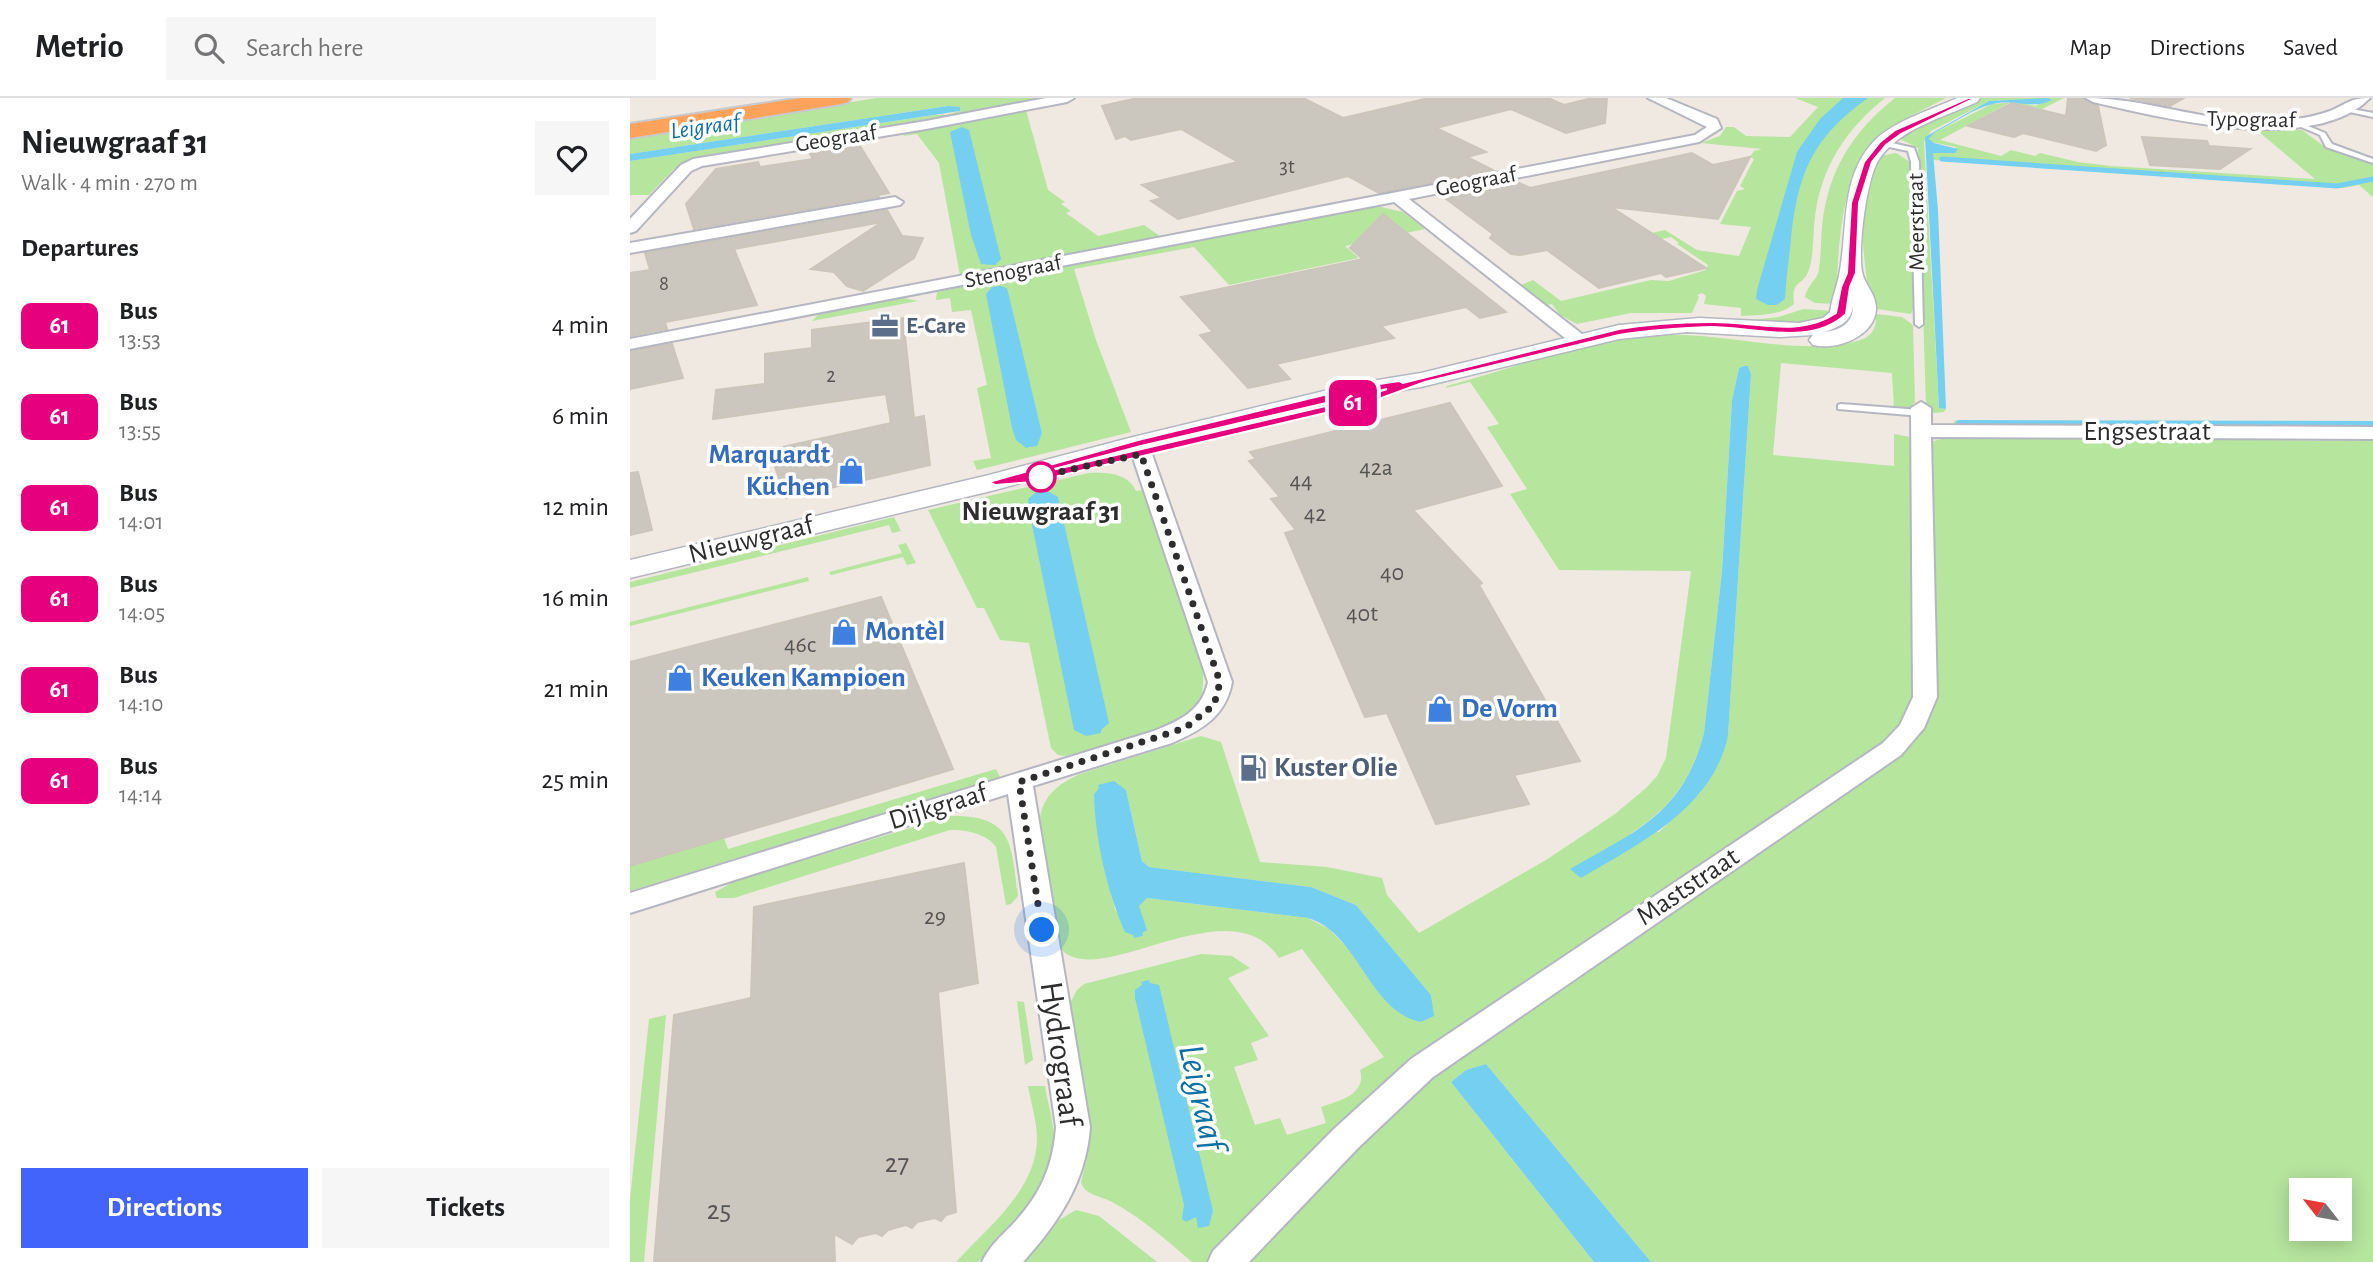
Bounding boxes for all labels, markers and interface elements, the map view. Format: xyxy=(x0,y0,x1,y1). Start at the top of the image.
search box xyxy=(166,17,656,80)
icon: search xyxy=(190,29,228,67)
text: Metrio xyxy=(35,31,124,64)
text: Search here xyxy=(246,35,363,61)
text: Map xyxy=(2069,36,2111,60)
text: Directions xyxy=(2149,36,2245,60)
text: Saved xyxy=(2283,36,2338,60)
street label: Typograaf xyxy=(2206,108,2298,132)
water label: Leigraaf xyxy=(669,110,745,144)
button: heart xyxy=(535,121,609,195)
street label: Geograaf xyxy=(794,121,880,157)
text: Nieuwgraaf 31 xyxy=(21,127,209,160)
house number: 3t xyxy=(1279,156,1295,177)
street label: Geograaf xyxy=(1434,163,1520,201)
text: Walk · 4 min · 270 m xyxy=(21,172,198,195)
street label: Meerstraat xyxy=(1905,172,1929,271)
text: Departures xyxy=(21,235,139,261)
street label: Stenograaf xyxy=(963,251,1065,293)
house number: 8 xyxy=(659,273,669,294)
text: Bus xyxy=(119,298,158,324)
office icon: E-Care xyxy=(870,311,900,341)
text: 4 min xyxy=(552,312,609,338)
text: 61 xyxy=(49,314,70,338)
place label: E-Care xyxy=(906,315,966,338)
text: 13:53 xyxy=(119,329,161,352)
house number: 2 xyxy=(826,365,836,386)
line badge: 61 xyxy=(1322,380,1384,426)
text: Bus xyxy=(119,389,158,415)
text: 61 xyxy=(1343,391,1363,415)
text: 6 min xyxy=(552,403,609,429)
text: 61 xyxy=(49,405,70,429)
street label: Engsestraat xyxy=(2083,418,2211,446)
text: 13:55 xyxy=(119,420,161,443)
place label: Marquardt Küchen xyxy=(709,441,831,501)
shop icon: Marquardt Küchen xyxy=(836,456,866,486)
house number: 42a xyxy=(1359,456,1393,480)
marker: Nieuwgraaf 31 xyxy=(1026,462,1056,492)
house number: 44 xyxy=(1289,469,1313,493)
text: Bus xyxy=(119,480,158,506)
text: 12 min xyxy=(543,494,609,520)
text: 61 xyxy=(49,496,70,520)
place label: Nieuwgraaf 31 xyxy=(961,498,1121,526)
house number: 42 xyxy=(1304,502,1326,526)
text: 14:01 xyxy=(119,511,163,534)
street label: Nieuwgraaf xyxy=(686,511,818,569)
house number: 40 xyxy=(1380,561,1404,585)
text: Bus xyxy=(119,571,158,597)
text: 16 min xyxy=(543,585,609,611)
text: 61 xyxy=(49,587,70,611)
text: 14:05 xyxy=(119,602,165,625)
house number: 40t xyxy=(1346,602,1378,626)
shop icon: Montèl xyxy=(829,617,859,647)
place label: Montèl xyxy=(865,618,945,646)
house number: 46c xyxy=(784,633,816,657)
text: Bus xyxy=(119,662,158,688)
shop icon: Keuken Kampioen xyxy=(665,663,695,693)
place label: Keuken Kampioen xyxy=(701,664,906,692)
text: 21 min xyxy=(543,676,609,702)
text: 61 xyxy=(49,678,70,702)
text: 14:10 xyxy=(119,693,163,716)
shop icon: De Vorm xyxy=(1425,694,1455,724)
place label: De Vorm xyxy=(1461,695,1558,723)
text: Bus xyxy=(119,753,158,779)
fuel station icon: Kuster Olie xyxy=(1238,753,1268,783)
place label: Kuster Olie xyxy=(1274,754,1398,782)
text: 25 min xyxy=(542,767,609,793)
text: 61 xyxy=(49,769,70,793)
street label: Dijkgraaf xyxy=(886,778,992,835)
text: 14:14 xyxy=(119,784,162,807)
street label: Maststraat xyxy=(1632,843,1744,931)
house number: 29 xyxy=(924,905,946,929)
your location xyxy=(1024,912,1059,947)
street label: Hydrograaf xyxy=(1034,980,1087,1130)
water label: Leigraaf xyxy=(1172,1041,1233,1159)
house number: 27 xyxy=(885,1150,909,1178)
button: Directions xyxy=(21,1168,308,1248)
button: Tickets xyxy=(322,1168,609,1248)
north arrow xyxy=(2289,1178,2352,1241)
map controls xyxy=(2289,1178,2352,1241)
house number: 25 xyxy=(707,1197,731,1225)

